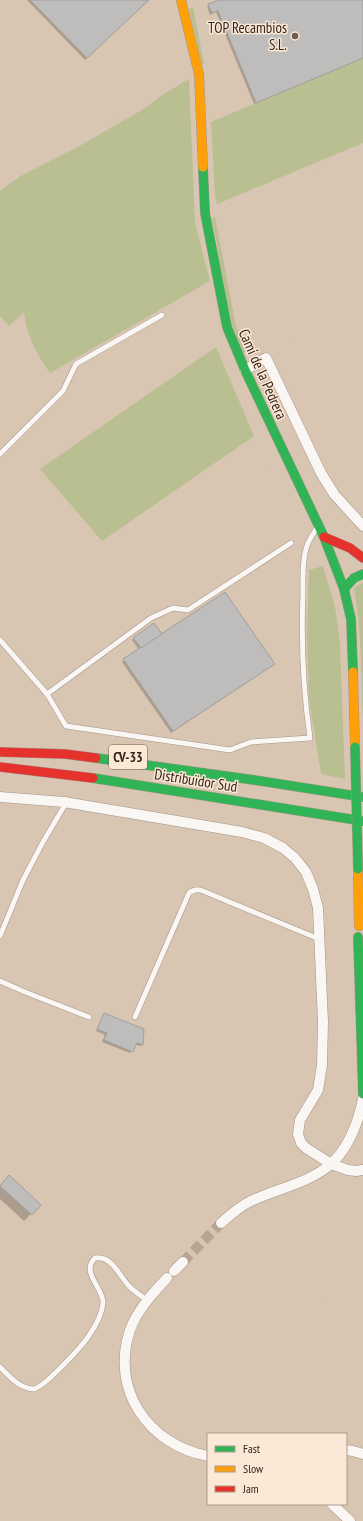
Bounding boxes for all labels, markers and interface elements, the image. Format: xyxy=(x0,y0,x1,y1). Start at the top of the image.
place label: TOP Recambios S.L. xyxy=(208,18,287,54)
marker: TOP Recambios S.L. xyxy=(290,31,300,41)
street label: Camí de la Pedrera xyxy=(235,326,291,422)
road number: CV-33 xyxy=(109,745,147,769)
street label: Distribuïdor Sud xyxy=(153,764,239,796)
legend xyxy=(207,1433,347,1505)
text: Fast xyxy=(243,1441,261,1456)
text: Slow xyxy=(243,1461,264,1476)
text: Jam xyxy=(242,1481,259,1496)

